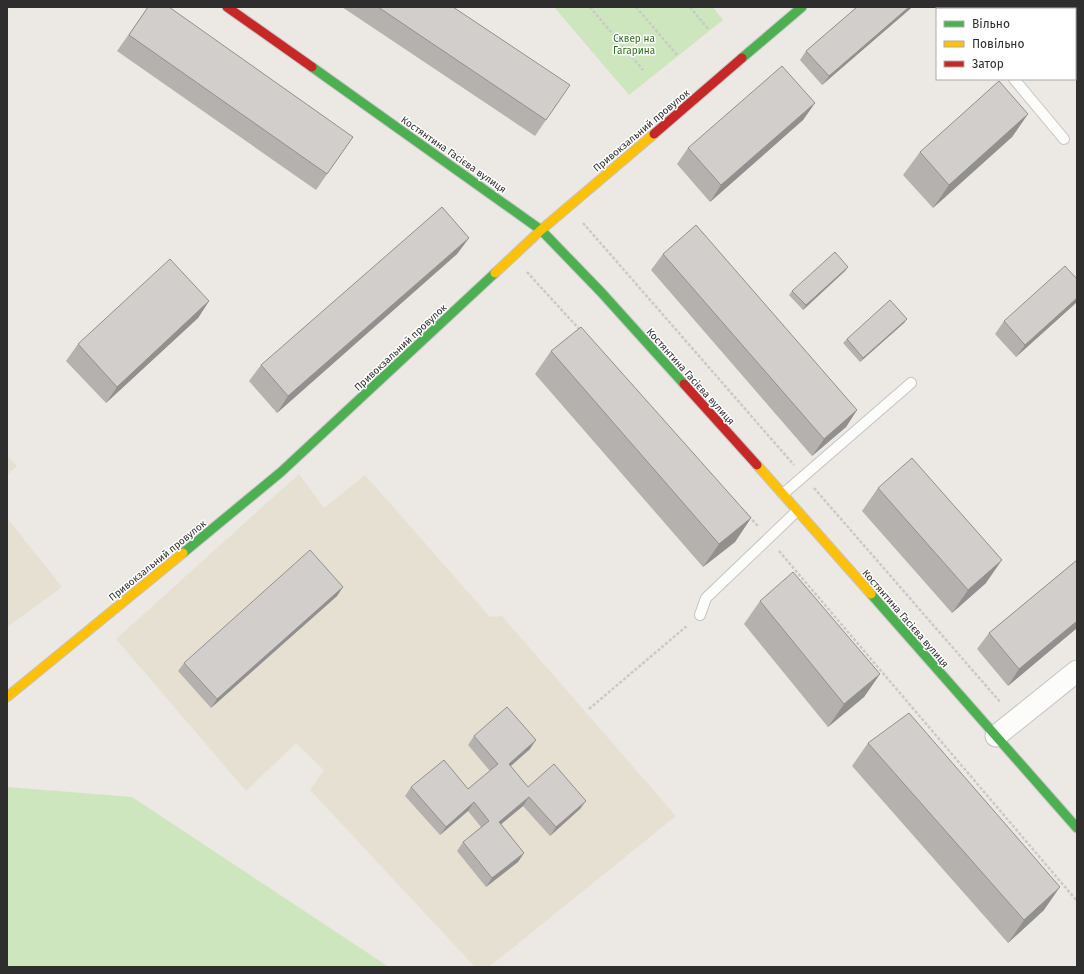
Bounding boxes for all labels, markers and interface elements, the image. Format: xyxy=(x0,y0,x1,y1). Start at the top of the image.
legend xyxy=(936,8,1076,80)
text: Вільно xyxy=(972,17,1010,31)
park label: Сквер на Гагарина xyxy=(613,33,655,57)
text: Повільно xyxy=(972,37,1025,51)
text: Затор xyxy=(972,57,1004,71)
street label: Привокзальний провулок xyxy=(591,86,693,175)
street label: Костянтина Гасієва вулиця xyxy=(399,113,509,196)
street label: Привокзальний провулок xyxy=(352,301,450,394)
street label: Костянтина Гасієва вулиця xyxy=(644,325,737,427)
street label: Привокзальний провулок xyxy=(106,517,209,604)
street label: Костянтина Гасієва вулиця xyxy=(859,567,952,670)

